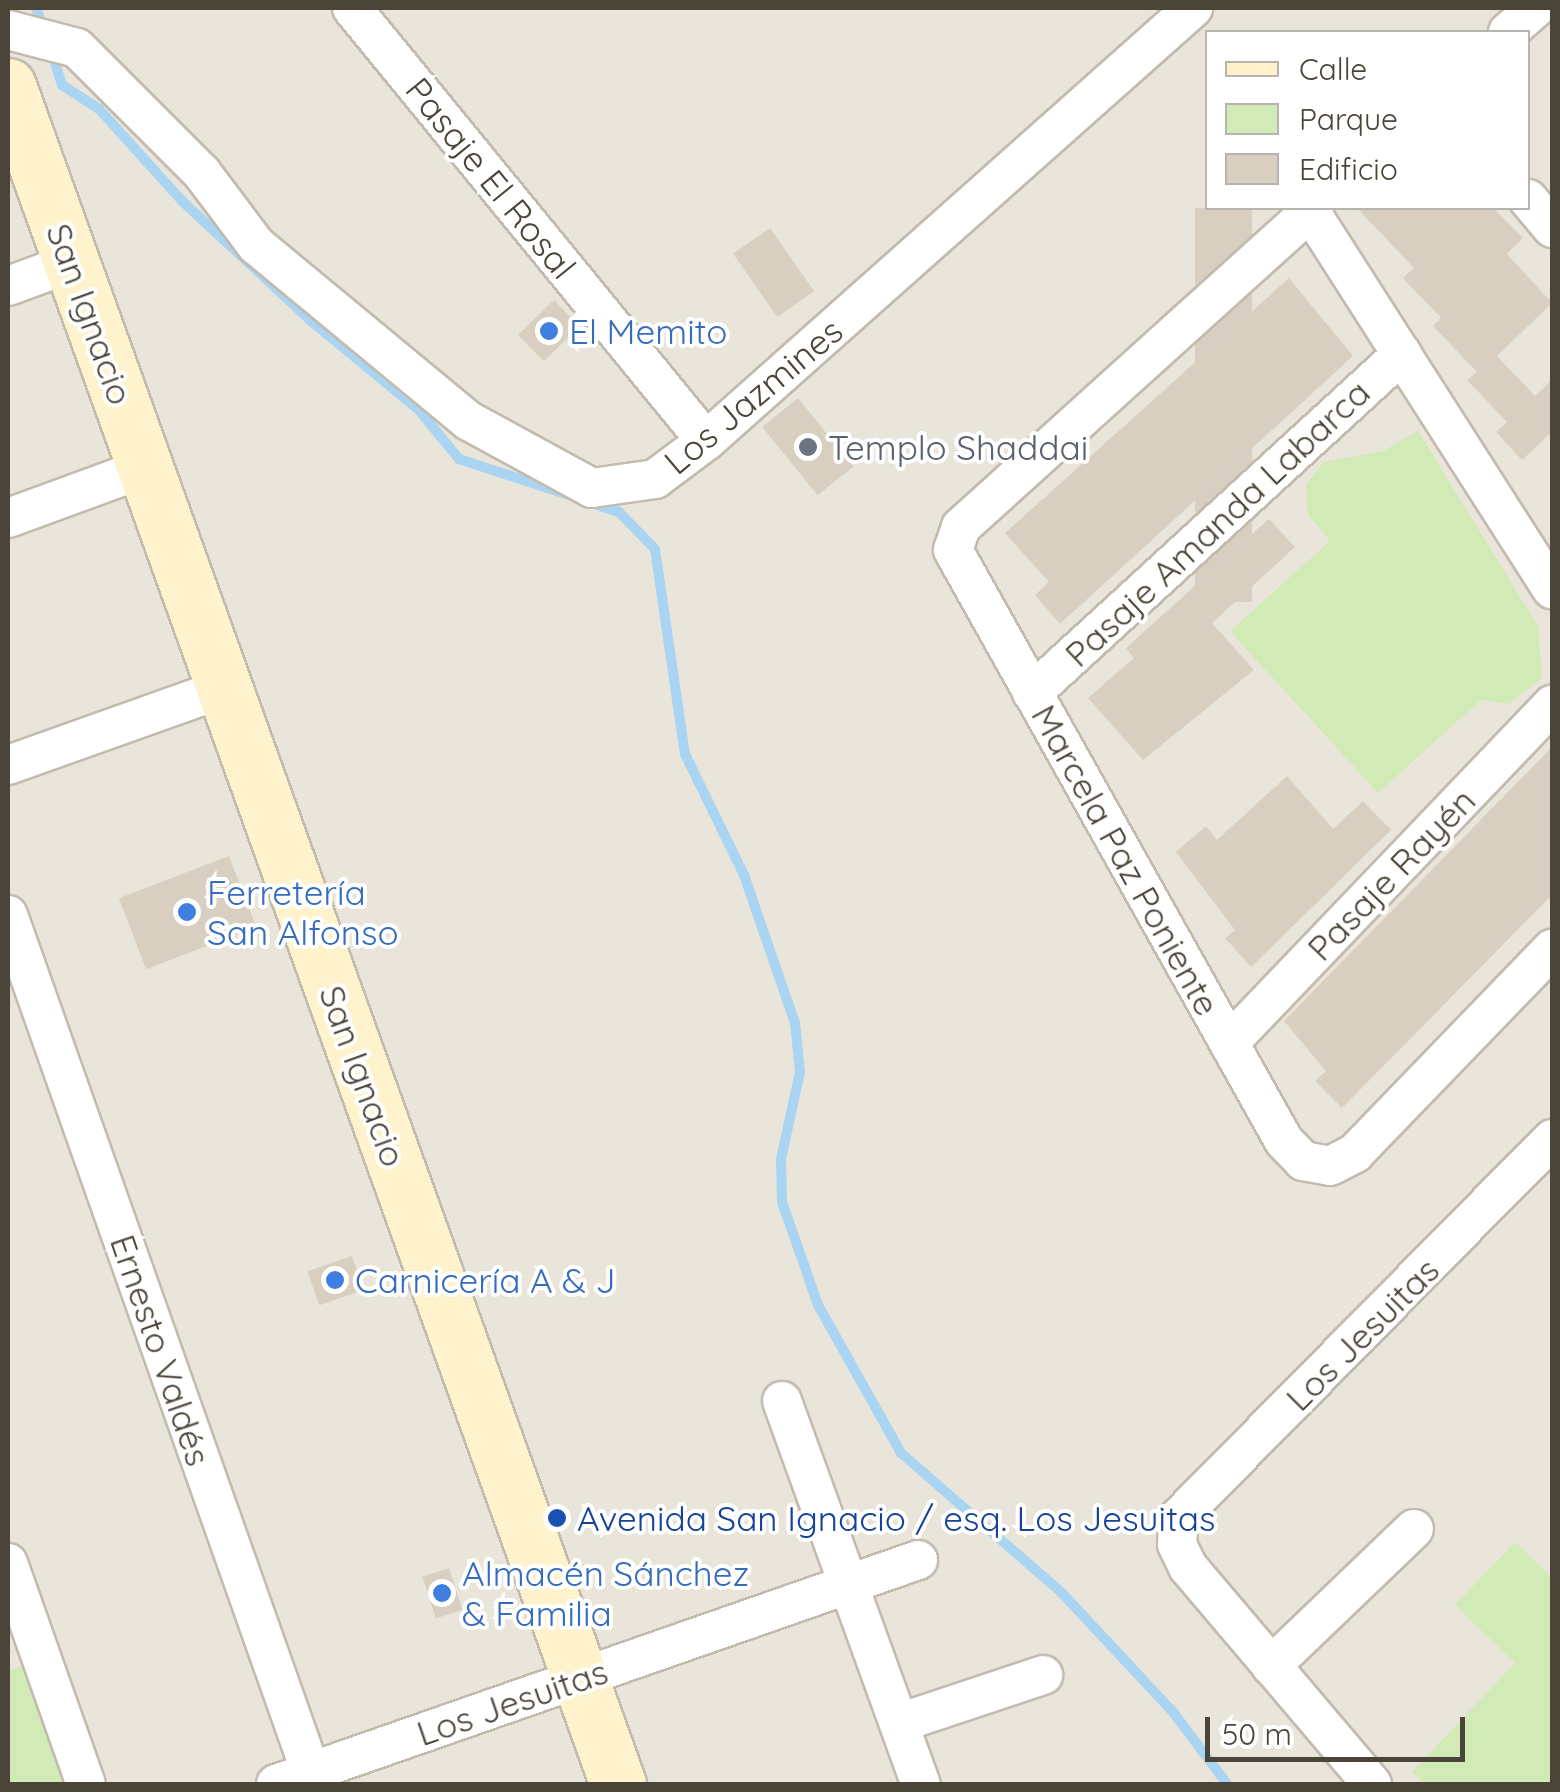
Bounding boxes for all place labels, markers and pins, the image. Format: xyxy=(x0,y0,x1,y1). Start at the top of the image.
place label: El Memito xyxy=(569,310,727,352)
marker: El Memito xyxy=(538,320,560,342)
place label: Templo Shaddai xyxy=(828,426,1088,468)
marker: Templo Shaddai xyxy=(797,436,819,458)
place label: Ferretería San Alfonso xyxy=(207,871,399,953)
marker: Ferretería San Alfonso xyxy=(176,901,198,923)
place label: Carnicería A & J xyxy=(355,1259,615,1301)
marker: Carnicería A & J xyxy=(324,1269,346,1291)
place label: Avenida San Ignacio / esq. Los Jesuitas xyxy=(577,1497,1215,1539)
marker: Avenida San Ignacio / esq. Los Jesuitas xyxy=(546,1507,568,1529)
place label: Almacén Sánchez & Familia xyxy=(462,1552,749,1634)
marker: Almacén Sánchez & Familia xyxy=(431,1582,453,1604)

